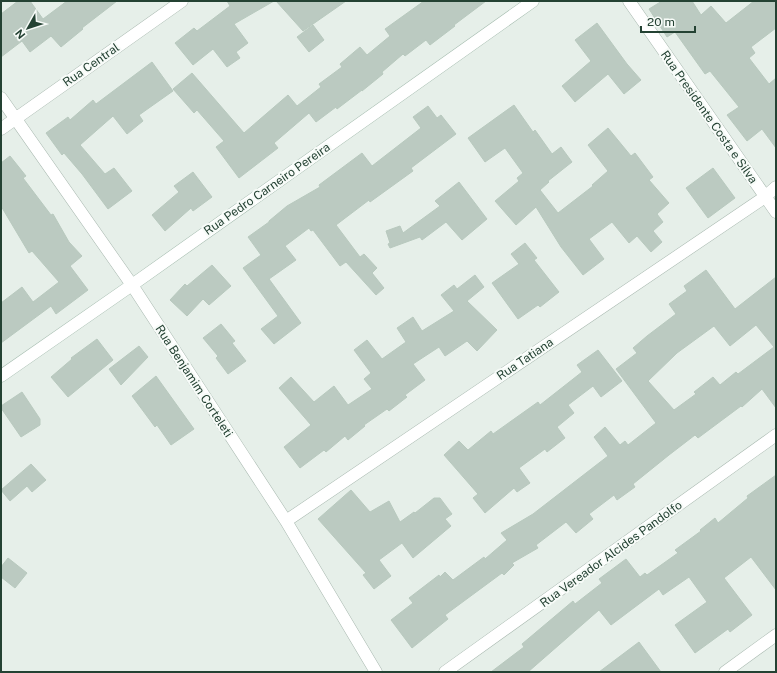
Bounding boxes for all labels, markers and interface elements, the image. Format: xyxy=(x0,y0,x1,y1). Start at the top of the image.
north arrow xyxy=(8,8,48,48)
scale bar xyxy=(641,8,695,34)
text: 20 m xyxy=(647,15,675,29)
text: N xyxy=(13,27,28,41)
street label: Rua Central xyxy=(60,40,122,90)
street label: Rua Presidente Costa e Silva xyxy=(658,48,760,186)
street label: Rua Pedro Carneiro Pereira xyxy=(201,140,333,238)
street label: Rua Benjamim Corteleti xyxy=(152,322,236,440)
street label: Rua Tatiana xyxy=(494,335,556,383)
street label: Rua Vereador Alcides Pandolfo xyxy=(537,498,685,610)

